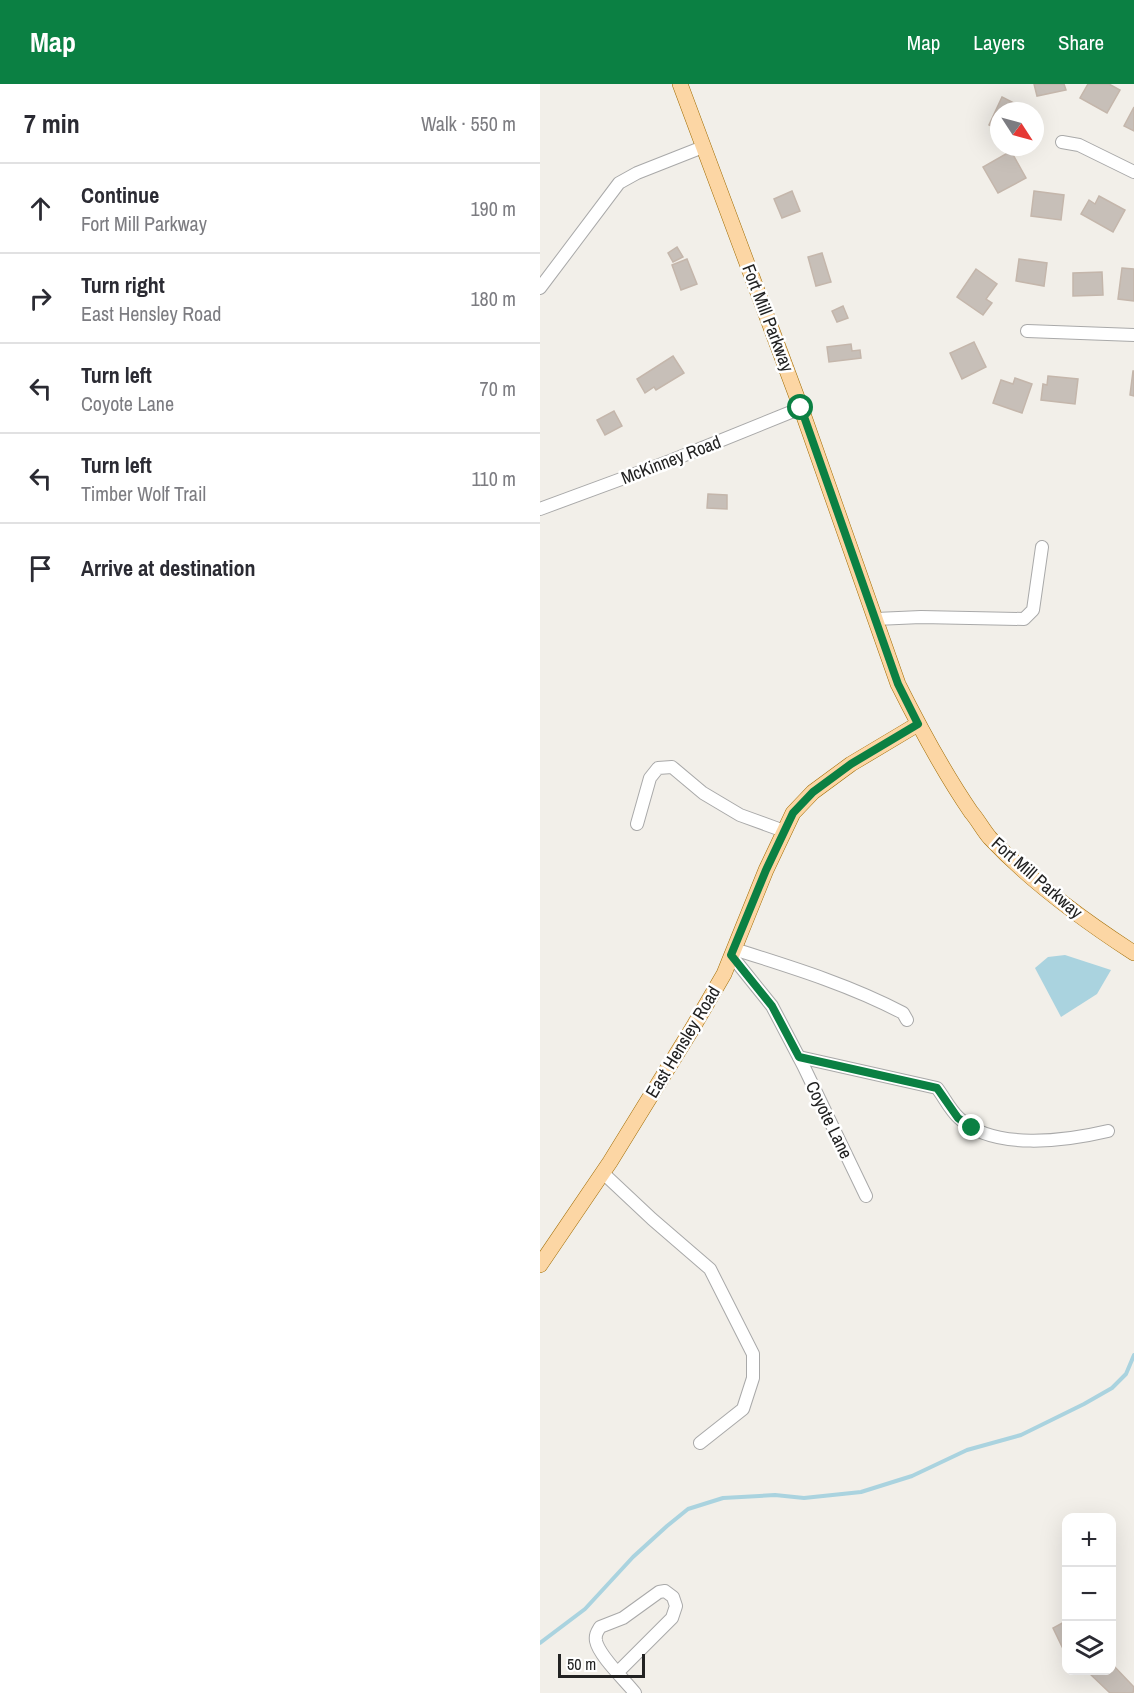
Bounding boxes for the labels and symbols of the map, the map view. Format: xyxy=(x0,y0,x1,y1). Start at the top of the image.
north arrow xyxy=(990,102,1044,156)
street label: Fort Mill Parkway xyxy=(736,260,801,376)
route start xyxy=(787,394,813,420)
street label: McKinney Road xyxy=(617,429,724,490)
street label: Fort Mill Parkway xyxy=(986,831,1089,925)
street label: East Hensley Road xyxy=(639,981,726,1102)
street label: Coyote Lane xyxy=(800,1077,859,1163)
route end xyxy=(958,1114,984,1140)
scale bar xyxy=(558,1651,645,1678)

